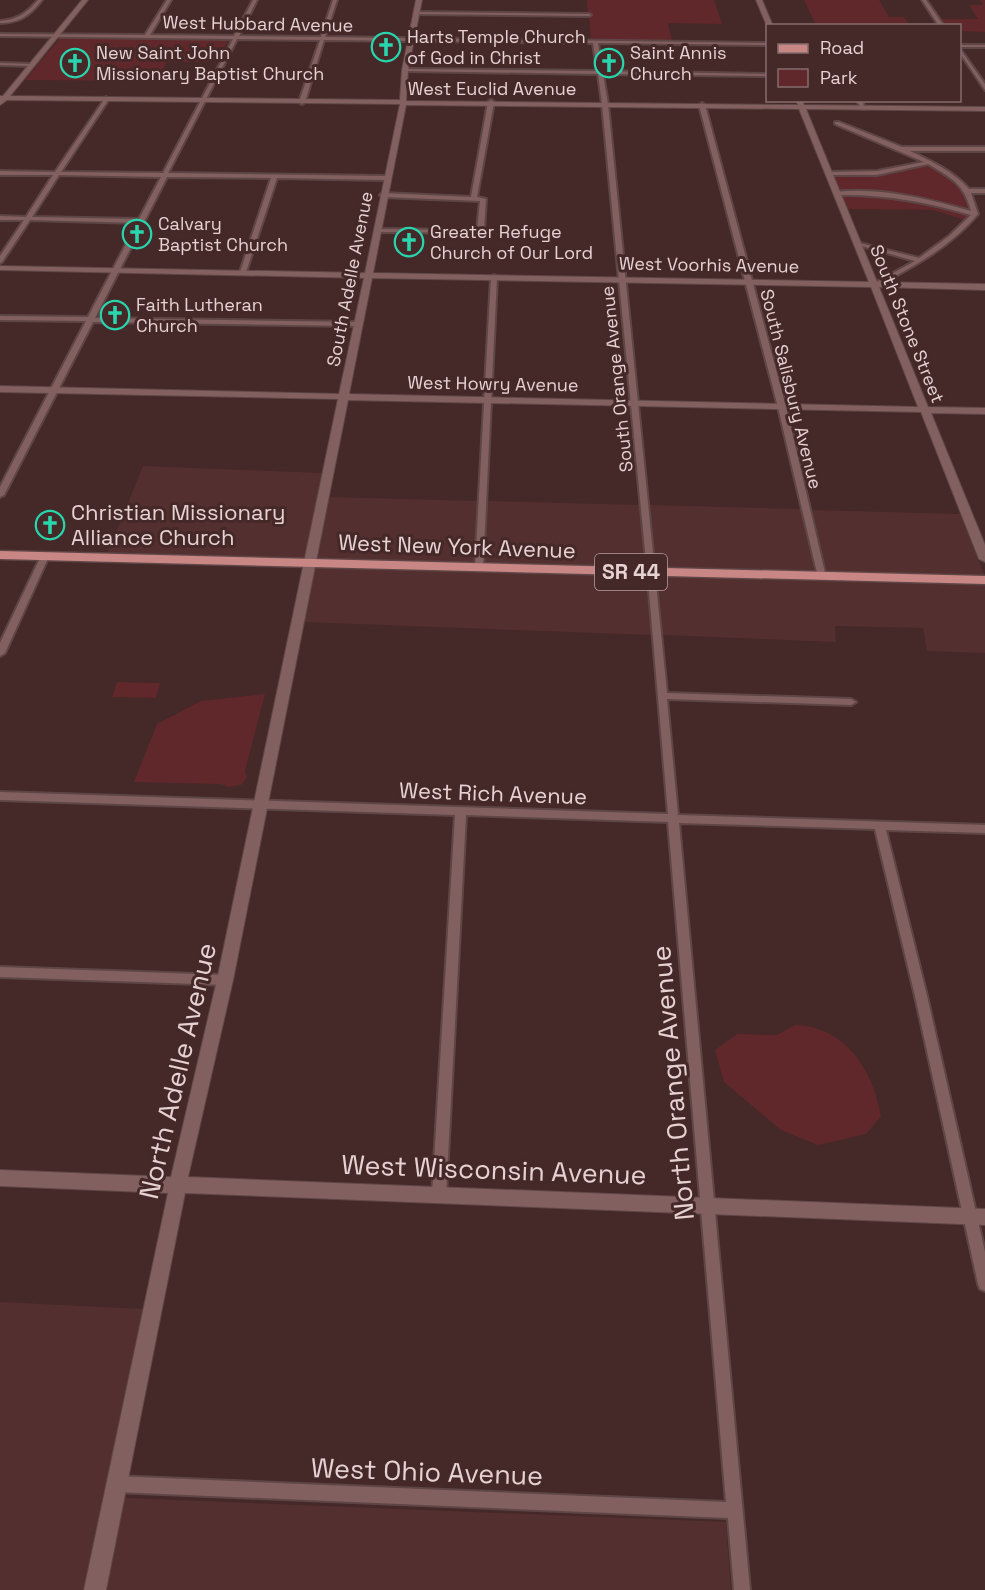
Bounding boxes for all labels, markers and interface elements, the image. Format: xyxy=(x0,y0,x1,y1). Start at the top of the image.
street label: West Hubbard Avenue xyxy=(162,10,354,37)
legend xyxy=(766,24,961,102)
place label: Harts Temple Church of God in Christ xyxy=(407,25,586,69)
church icon: Harts Temple Church of God in Christ xyxy=(370,31,402,63)
text: Road xyxy=(820,36,864,59)
place label: New Saint John Missionary Baptist Church xyxy=(96,41,324,85)
place label: Saint Annis Church xyxy=(630,41,727,85)
church icon: New Saint John Missionary Baptist Church xyxy=(59,47,91,79)
church icon: Saint Annis Church xyxy=(593,47,625,79)
text: Park xyxy=(820,66,858,89)
street label: West Euclid Avenue xyxy=(408,77,576,100)
street label: South Adelle Avenue xyxy=(321,189,378,368)
place label: Calvary Baptist Church xyxy=(158,212,288,256)
church icon: Calvary Baptist Church xyxy=(121,218,153,250)
place label: Greater Refuge Church of Our Lord xyxy=(430,220,593,264)
church icon: Greater Refuge Church of Our Lord xyxy=(393,226,425,258)
street label: South Stone Street xyxy=(865,241,950,406)
street label: West Voorhis Avenue xyxy=(619,251,799,278)
street label: South Orange Avenue xyxy=(595,285,638,473)
street label: South Salisbury Avenue xyxy=(756,287,827,491)
place label: Faith Lutheran Church xyxy=(136,293,263,337)
church icon: Faith Lutheran Church xyxy=(99,299,131,331)
street label: West Howry Avenue xyxy=(407,371,579,396)
place label: Christian Missionary Alliance Church xyxy=(71,498,285,551)
church icon: Christian Missionary Alliance Church xyxy=(34,509,66,541)
street label: West New York Avenue xyxy=(338,528,576,564)
road number: SR 44 xyxy=(595,554,667,590)
street label: West Rich Avenue xyxy=(399,776,587,810)
street label: North Adelle Avenue xyxy=(131,939,224,1202)
street label: North Orange Avenue xyxy=(643,944,702,1222)
street label: West Wisconsin Avenue xyxy=(341,1147,647,1192)
street label: West Ohio Avenue xyxy=(310,1450,544,1493)

